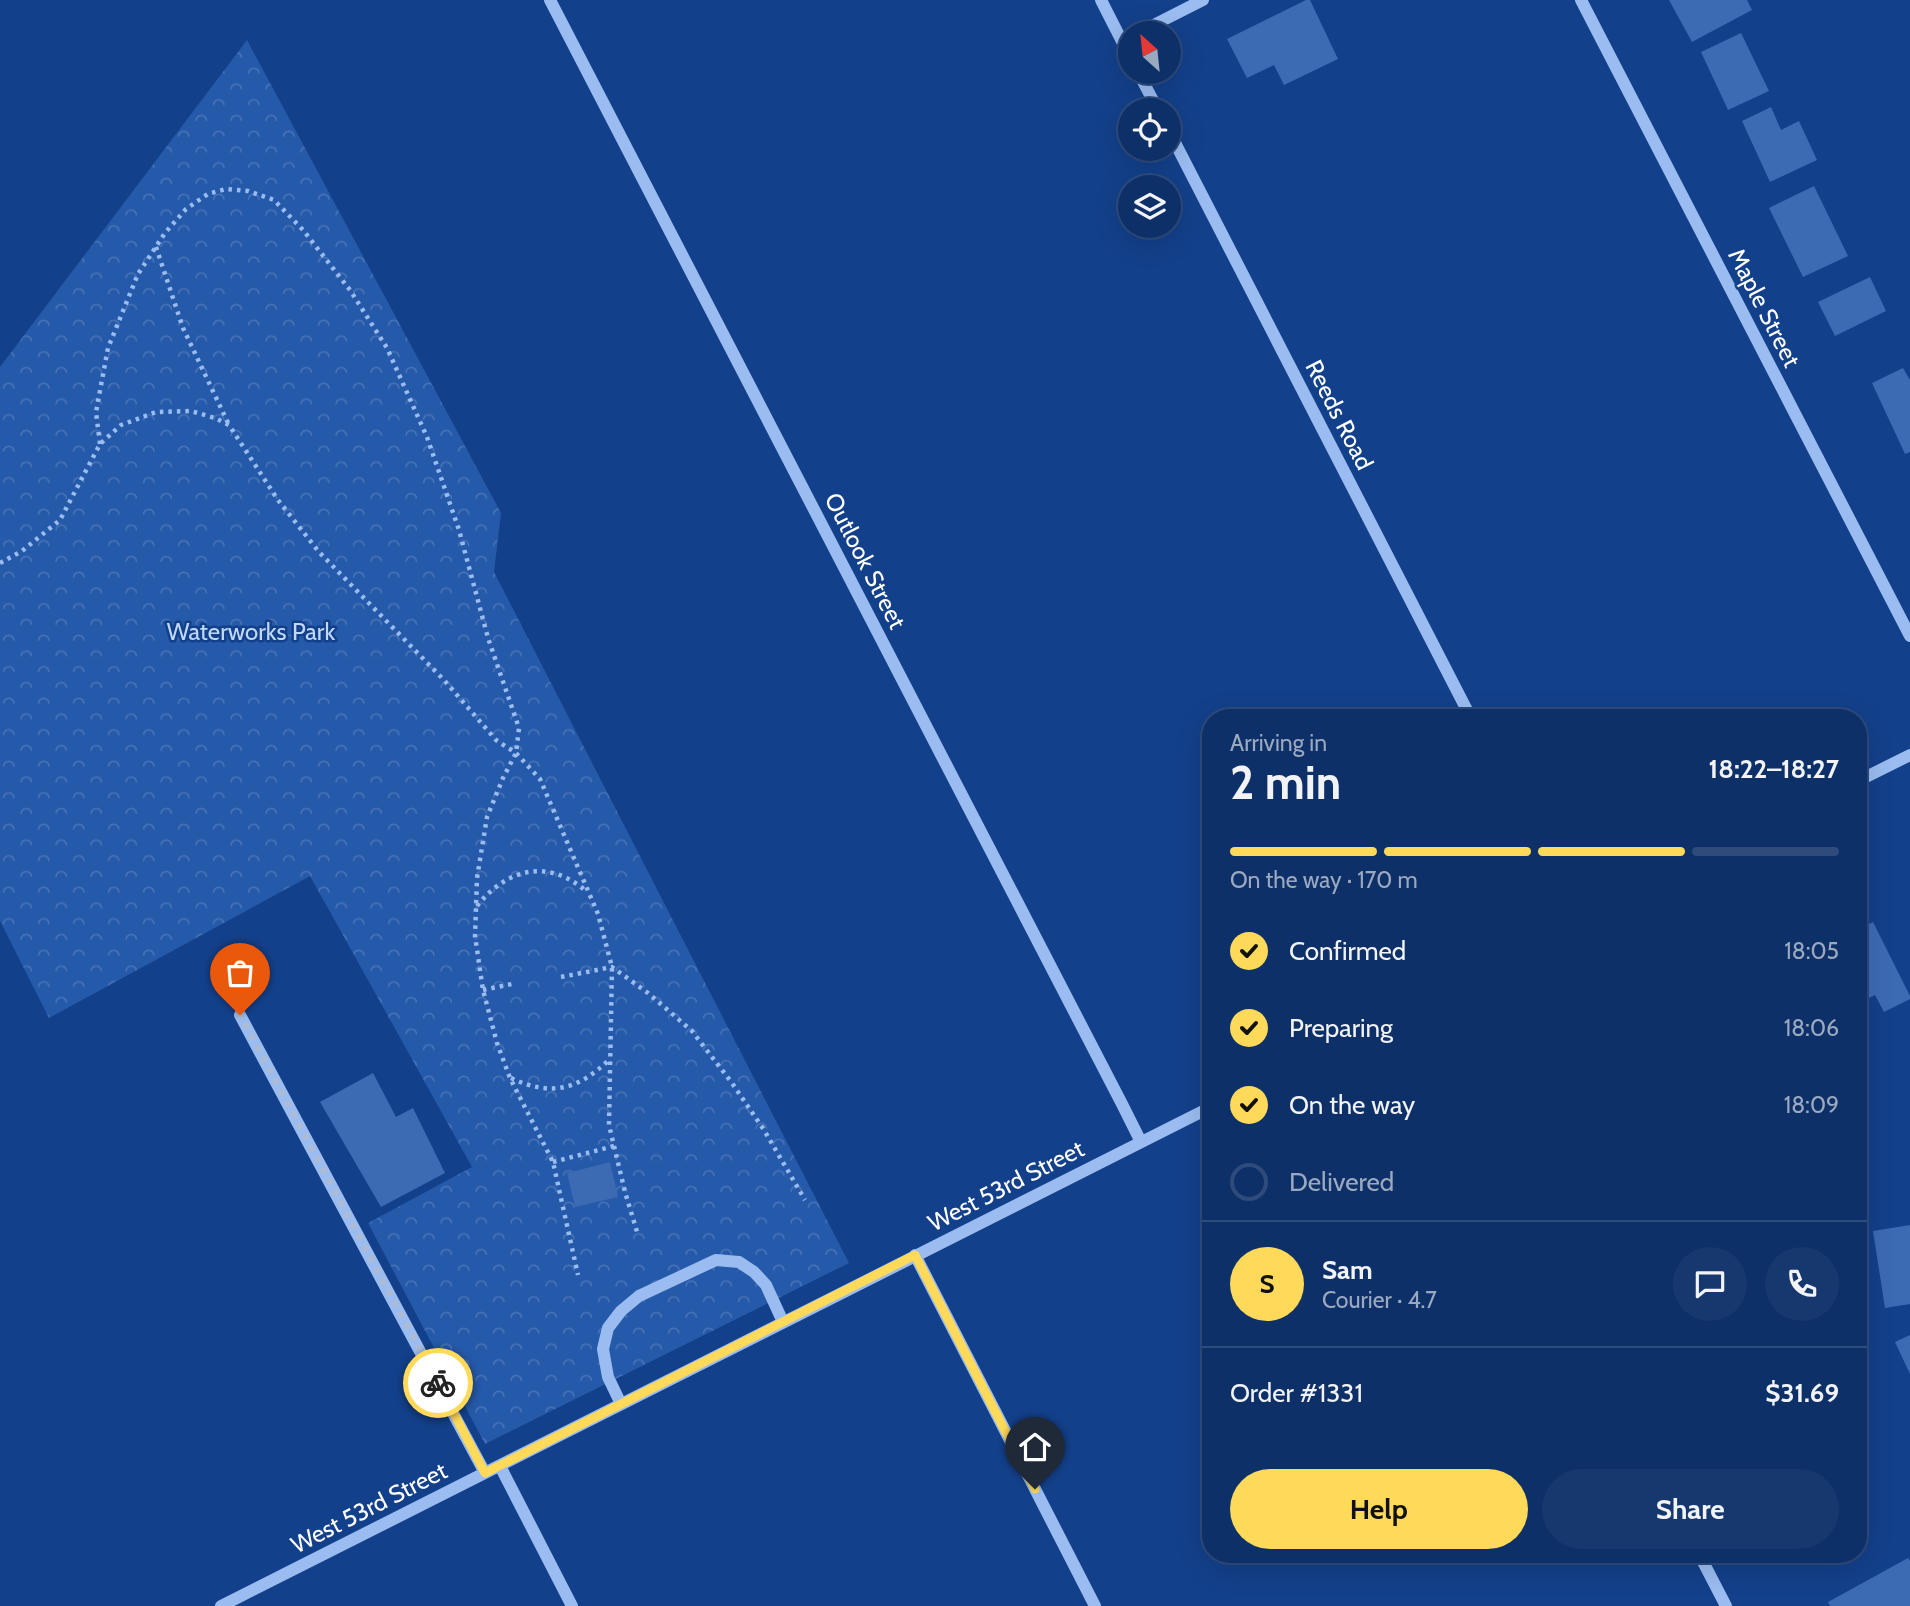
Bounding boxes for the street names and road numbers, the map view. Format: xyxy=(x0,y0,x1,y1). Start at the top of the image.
street label: Maple Street xyxy=(1722,244,1807,372)
street label: Reeds Road xyxy=(1299,355,1379,475)
street label: Outlook Street xyxy=(819,488,912,634)
street label: West 53rd Street xyxy=(923,1134,1089,1237)
street label: West 53rd Street xyxy=(286,1456,452,1559)

